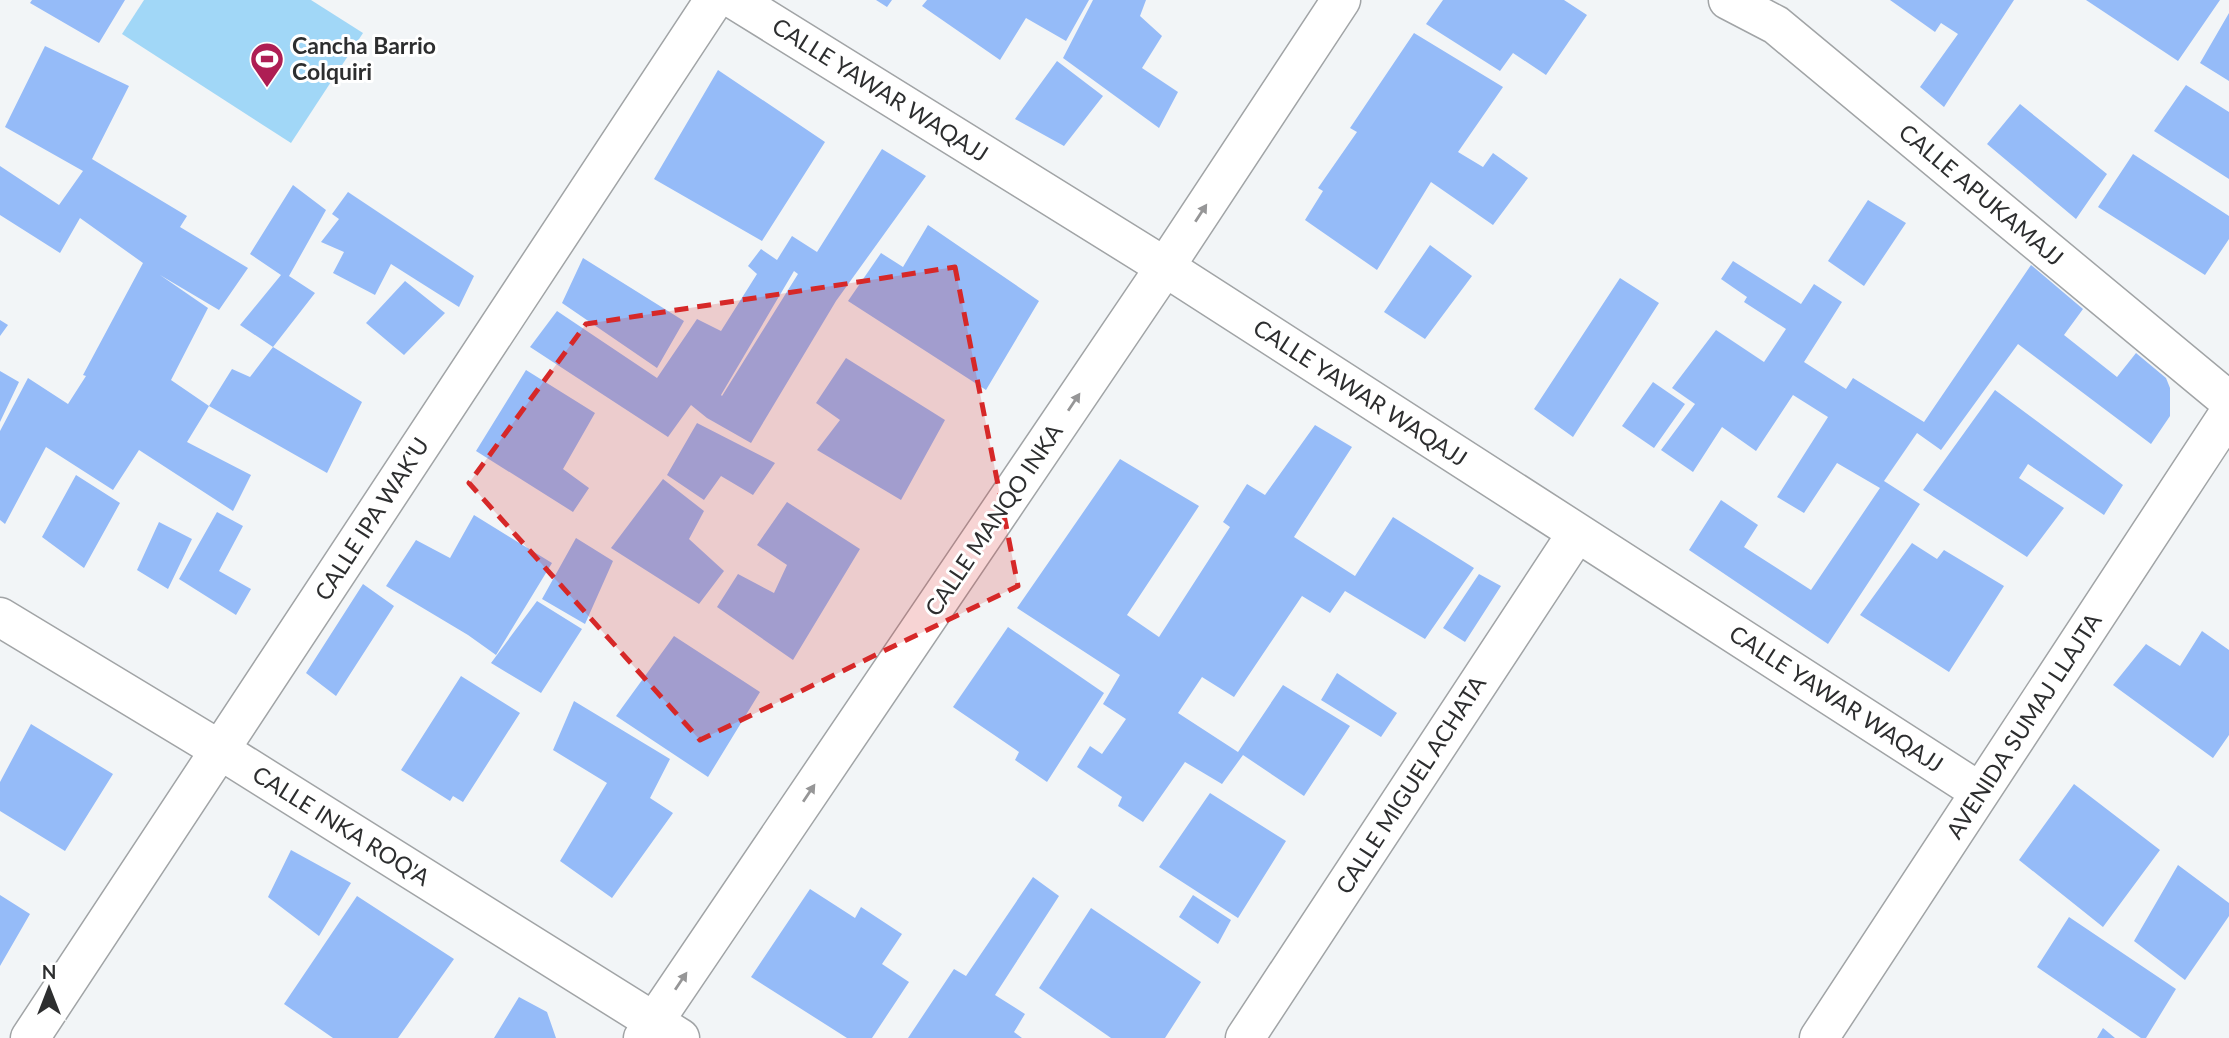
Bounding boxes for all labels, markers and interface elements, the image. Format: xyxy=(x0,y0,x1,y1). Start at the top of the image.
street label: CALLE YAWAR WAQAJJ xyxy=(767,11,994,167)
place label: Cancha Barrio Colquiri xyxy=(292,31,436,85)
sports icon: Cancha Barrio Colquiri xyxy=(248,40,286,89)
street label: CALLE APUKAMAJJ xyxy=(1894,117,2070,271)
one-way arrow xyxy=(1194,203,1207,223)
street label: CALLE YAWAR WAQAJJ xyxy=(1248,313,1473,472)
one-way arrow xyxy=(1067,392,1080,412)
street label: CALLE MANQO INKA xyxy=(918,418,1068,621)
street label: CALLE IPA WAK'U xyxy=(308,432,434,605)
street label: AVENIDA SUMAJ LLAJTA xyxy=(1940,607,2107,843)
street label: CALLE YAWAR WAQAJJ xyxy=(1724,619,1949,778)
street label: CALLE MIGUEL ACHATA xyxy=(1329,670,1491,899)
street label: CALLE INKA ROQ'A xyxy=(248,759,436,891)
one-way arrow xyxy=(802,783,815,803)
north arrow xyxy=(14,954,84,1024)
text: N xyxy=(42,960,56,983)
one-way arrow xyxy=(674,972,687,991)

